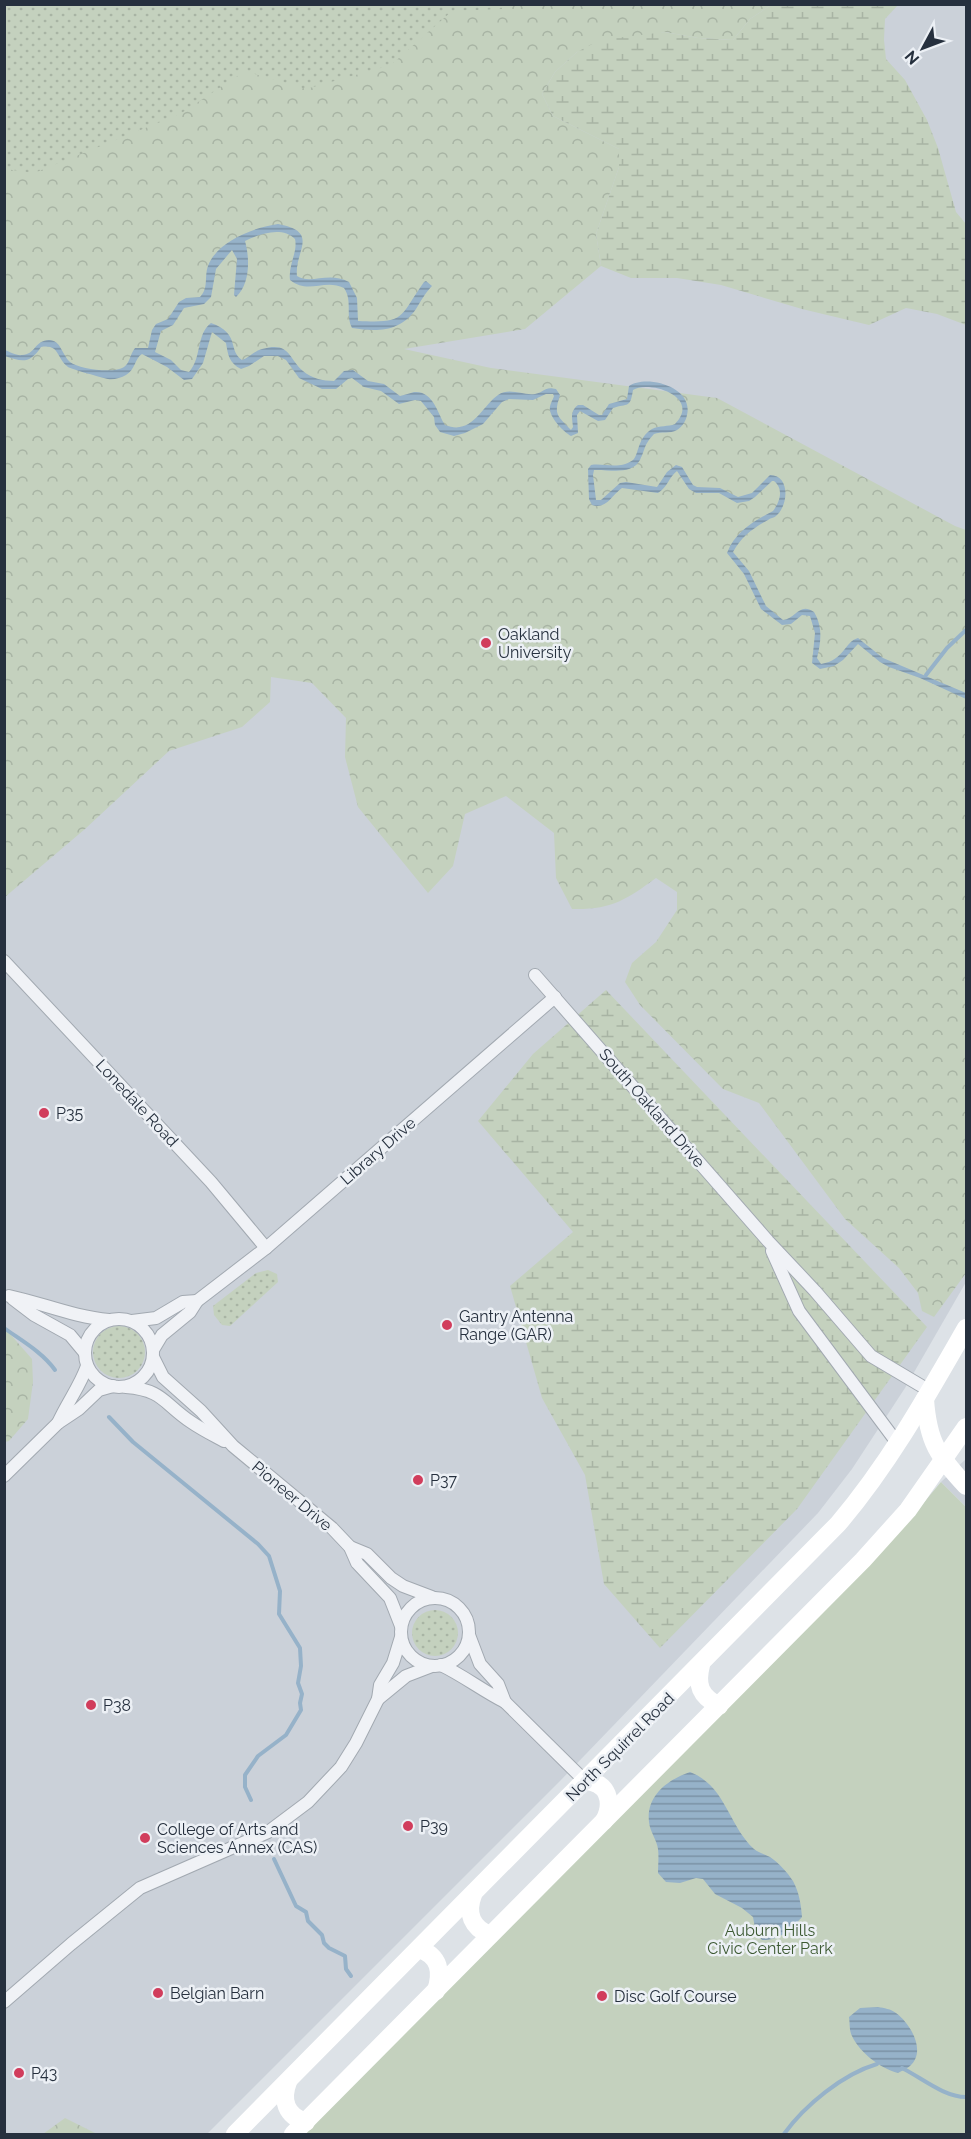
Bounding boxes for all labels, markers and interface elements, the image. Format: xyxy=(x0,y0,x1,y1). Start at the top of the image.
north arrow xyxy=(893,18,953,78)
text: N xyxy=(901,47,923,68)
place label: Oakland University xyxy=(498,625,572,662)
marker: Oakland University xyxy=(479,636,493,650)
street label: South Oakland Drive xyxy=(595,1045,709,1171)
street label: Lonedale Road xyxy=(92,1055,182,1151)
place label: P35 xyxy=(56,1104,83,1123)
marker: P35 xyxy=(37,1106,51,1120)
street label: Library Drive xyxy=(337,1113,419,1189)
place label: Gantry Antenna Range (GAR) xyxy=(459,1307,573,1344)
marker: Gantry Antenna Range (GAR) xyxy=(440,1318,454,1332)
street label: Pioneer Drive xyxy=(248,1457,336,1535)
place label: P37 xyxy=(430,1471,457,1490)
marker: P37 xyxy=(411,1473,425,1487)
street label: North Squirrel Road xyxy=(562,1689,678,1805)
place label: P38 xyxy=(103,1696,131,1715)
marker: P38 xyxy=(84,1698,98,1712)
place label: P39 xyxy=(420,1817,448,1836)
marker: P39 xyxy=(401,1819,415,1833)
place label: College of Arts and Sciences Annex (CAS) xyxy=(157,1820,317,1857)
marker: College of Arts and Sciences Annex (CAS) xyxy=(138,1831,152,1845)
park label: Auburn Hills Civic Center Park xyxy=(707,1921,833,1958)
place label: Belgian Barn xyxy=(170,1984,264,2003)
marker: Belgian Barn xyxy=(151,1986,165,2000)
place label: Disc Golf Course xyxy=(614,1987,737,2006)
marker: Disc Golf Course xyxy=(595,1989,609,2003)
place label: P43 xyxy=(31,2064,57,2083)
marker: P43 xyxy=(12,2066,26,2080)

